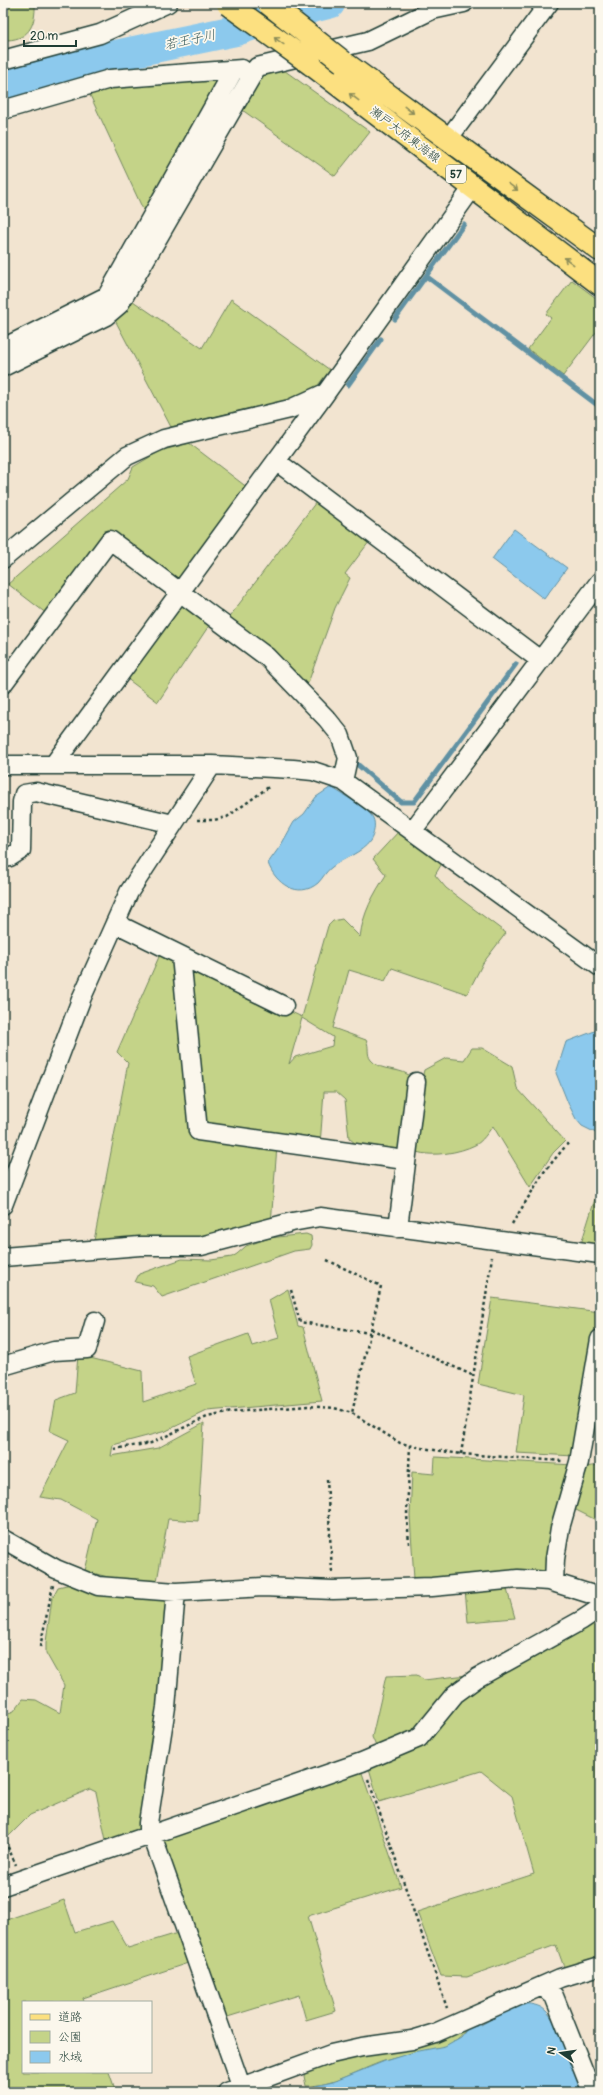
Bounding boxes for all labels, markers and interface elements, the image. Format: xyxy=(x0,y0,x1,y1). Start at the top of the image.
scale bar xyxy=(24,22,76,48)
water label: 若王子川 xyxy=(163,27,217,53)
text: 20 m xyxy=(30,29,59,44)
one-way arrow xyxy=(274,37,285,45)
one-way arrow xyxy=(349,93,360,101)
street label: 瀬戸大府東海線 xyxy=(367,104,443,166)
one-way arrow xyxy=(403,106,414,114)
road number: 57 xyxy=(446,165,466,183)
one-way arrow xyxy=(508,183,519,191)
one-way arrow xyxy=(564,256,575,265)
legend xyxy=(22,2001,152,2073)
text: 道路 xyxy=(58,2010,82,2025)
text: 公園 xyxy=(58,2030,82,2045)
north arrow xyxy=(541,2033,581,2073)
text: N xyxy=(545,2045,559,2056)
text: 水域 xyxy=(58,2050,82,2065)

